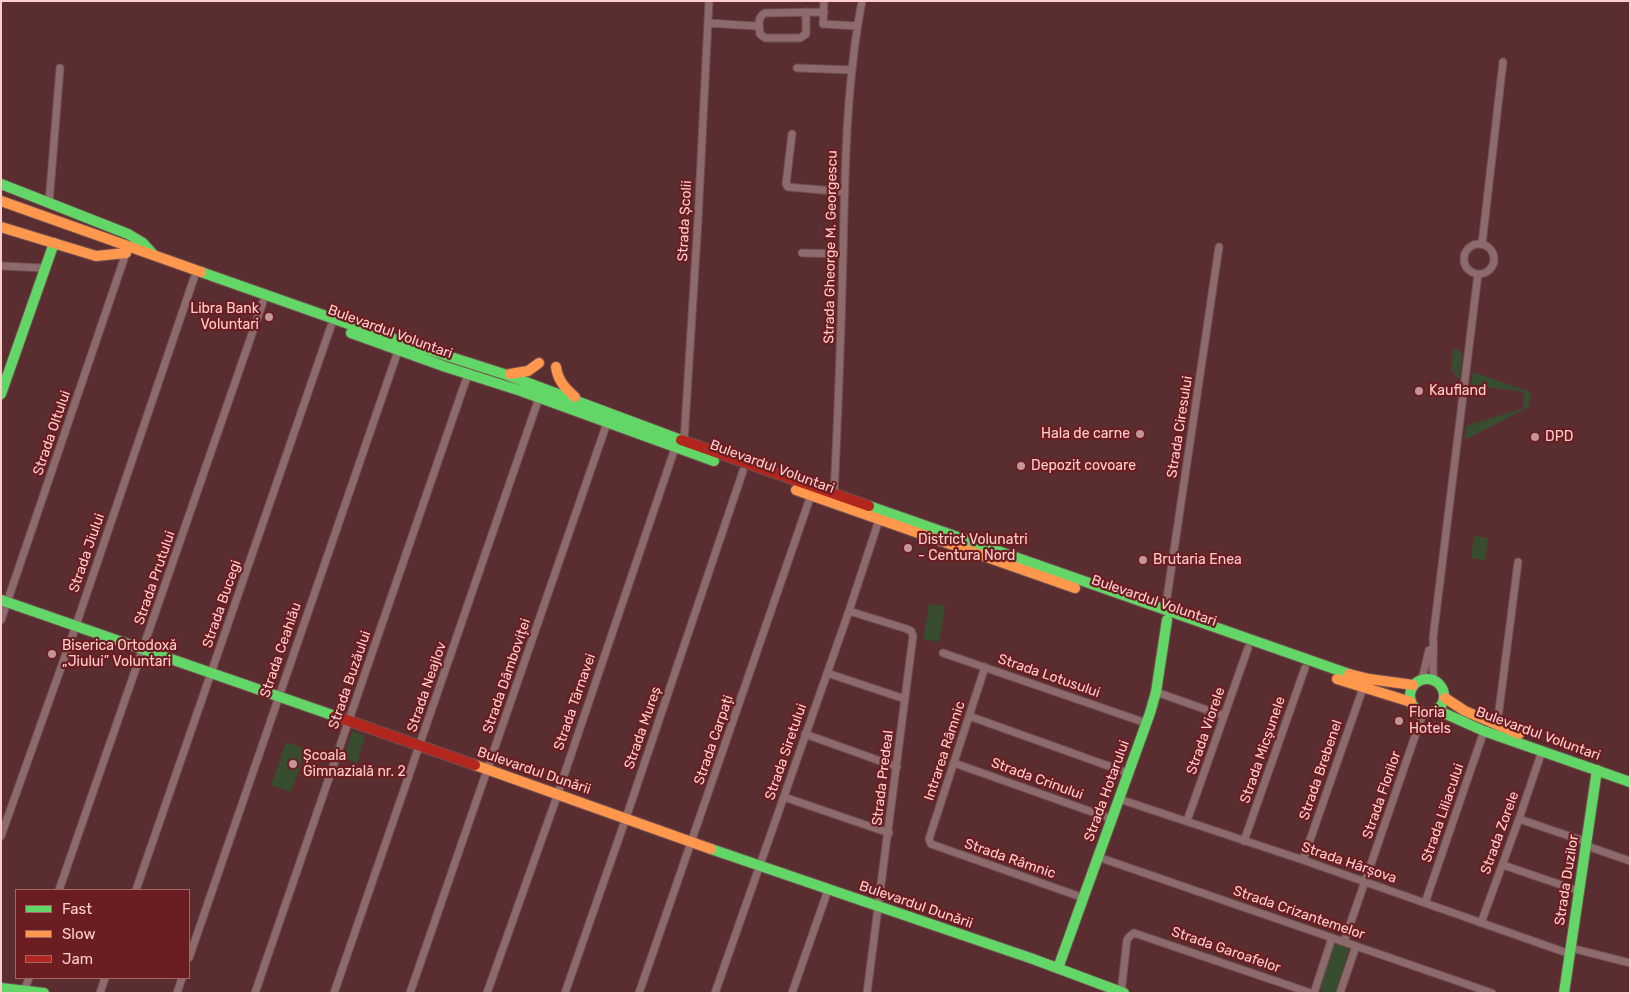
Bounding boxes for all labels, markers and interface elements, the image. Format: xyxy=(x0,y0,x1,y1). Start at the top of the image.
street label: Strada Gheorge M. Georgescu xyxy=(821,150,841,344)
street label: Strada Școlii xyxy=(674,180,696,262)
place label: Libra Bank Voluntari xyxy=(190,301,259,334)
street label: Bulevardul Voluntari xyxy=(325,302,455,362)
marker: Libra Bank Voluntari xyxy=(263,311,275,323)
street label: Strada Ciresului xyxy=(1164,375,1196,479)
place label: Kaufland xyxy=(1429,383,1486,399)
marker: Kaufland xyxy=(1413,385,1425,397)
street label: Strada Oltului xyxy=(30,388,74,478)
place label: Hala de carne xyxy=(1041,426,1130,442)
marker: Hala de carne xyxy=(1134,428,1146,440)
place label: DPD xyxy=(1545,429,1573,445)
marker: DPD xyxy=(1529,431,1541,443)
street label: Bulevardul Voluntari xyxy=(707,437,837,497)
place label: Depozit covoare xyxy=(1031,458,1136,474)
marker: Depozit covoare xyxy=(1015,460,1027,472)
street label: Strada Jiului xyxy=(66,511,108,595)
street label: Strada Prutului xyxy=(131,529,179,627)
place label: District Volunatri - Centura Nord xyxy=(918,532,1028,564)
marker: District Volunatri - Centura Nord xyxy=(902,542,914,554)
place label: Brutaria Enea xyxy=(1153,552,1242,568)
marker: Brutaria Enea xyxy=(1137,554,1149,566)
street label: Strada Bucegi xyxy=(199,558,245,650)
street label: Bulevardul Voluntari xyxy=(1089,572,1219,630)
street label: Strada Ceahlău xyxy=(257,600,305,700)
street label: Strada Dâmboviței xyxy=(479,616,535,736)
street label: Strada Buzăului xyxy=(325,629,375,731)
place label: Biserica Ortodoxă „Jiului” Voluntari xyxy=(62,638,177,670)
street label: Strada Neajlov xyxy=(404,640,450,734)
marker: Biserica Ortodoxă „Jiului” Voluntari xyxy=(46,648,58,660)
street label: Strada Târnavei xyxy=(551,651,599,753)
street label: Strada Lotusului xyxy=(996,651,1102,701)
street label: Strada Mureș xyxy=(621,684,665,772)
street label: Strada Viorele xyxy=(1183,685,1229,777)
street label: Strada Carpați xyxy=(691,693,737,787)
street label: Strada Micșunele xyxy=(1237,694,1289,806)
street label: Intrarea Râmnic xyxy=(921,699,969,803)
street label: Strada Siretului xyxy=(762,702,810,802)
street label: Bulevardul Voluntari xyxy=(1473,704,1603,764)
place label: Floria Hotels xyxy=(1409,705,1451,738)
marker: Floria Hotels xyxy=(1393,715,1405,727)
street label: Strada Brebenel xyxy=(1296,718,1346,822)
street label: Strada Predeal xyxy=(869,729,897,827)
street label: Strada Hotarului xyxy=(1081,738,1133,844)
street label: Bulevardul Dunării xyxy=(475,744,593,798)
place label: Școala Gimnazială nr. 2 xyxy=(303,748,406,780)
street label: Strada Florilor xyxy=(1359,749,1405,841)
street label: Strada Crinului xyxy=(989,755,1085,803)
marker: Școala Gimnazială nr. 2 xyxy=(287,758,299,770)
street label: Strada Liliacului xyxy=(1418,761,1468,865)
street label: Strada Zorele xyxy=(1477,789,1523,877)
street label: Strada Duzilor xyxy=(1552,833,1582,927)
street label: Strada Râmnic xyxy=(962,836,1058,882)
street label: Strada Hârșova xyxy=(1299,839,1399,887)
street label: Bulevardul Dunării xyxy=(857,878,975,932)
street label: Strada Crizantemelor xyxy=(1231,883,1367,943)
legend xyxy=(15,889,190,979)
text: Fast xyxy=(62,900,92,918)
street label: Strada Garoafelor xyxy=(1169,923,1283,977)
text: Slow xyxy=(62,925,95,943)
text: Jam xyxy=(62,950,93,968)

